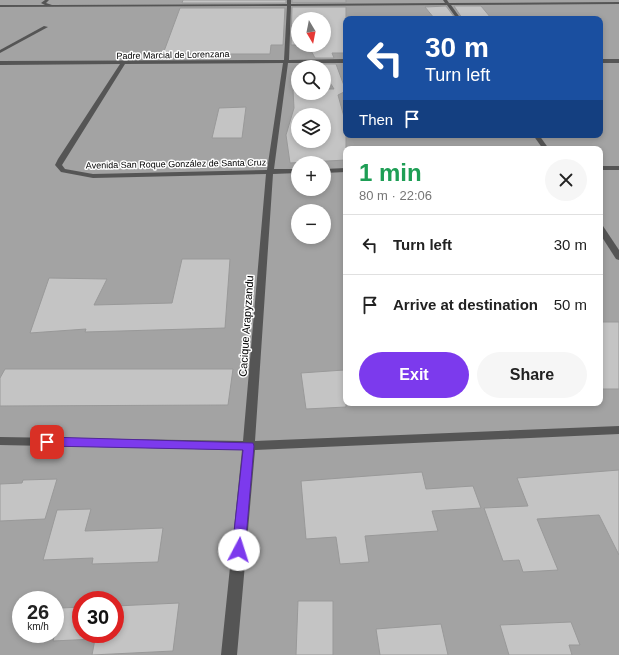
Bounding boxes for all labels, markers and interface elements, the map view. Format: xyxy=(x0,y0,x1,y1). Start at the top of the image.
north arrow xyxy=(291,12,331,52)
map controls xyxy=(291,12,331,244)
icon: left xyxy=(359,32,411,84)
text: 30 m xyxy=(425,32,489,63)
street label: Padre Marcial de Lorenzana xyxy=(116,49,230,61)
button: search xyxy=(291,60,331,100)
text: Turn left xyxy=(425,65,490,85)
button: layers xyxy=(291,108,331,148)
icon: arrive xyxy=(401,108,423,130)
text: Then xyxy=(359,111,393,128)
button: + xyxy=(291,156,331,196)
street label: Avenida San Roque González de Santa Cruz xyxy=(86,157,267,171)
text: 1 min xyxy=(359,159,422,186)
button: close xyxy=(545,159,587,201)
text: 80 m · 22:06 xyxy=(359,188,432,203)
button: − xyxy=(291,204,331,244)
icon: left xyxy=(359,234,381,256)
text: Turn left xyxy=(393,236,452,253)
text: 30 m xyxy=(554,236,587,253)
street label: Cacique Arapyzandu xyxy=(236,275,256,377)
icon: arrive xyxy=(359,294,381,316)
text: Arrive at destination xyxy=(393,296,538,313)
text: 50 m xyxy=(554,296,587,313)
button: Exit xyxy=(359,352,469,398)
button: Share xyxy=(477,352,587,398)
pin xyxy=(30,425,64,459)
icon: arrive xyxy=(36,431,58,453)
position arrow xyxy=(218,529,260,571)
speed limit sign: 30 xyxy=(72,591,124,643)
text: 26 xyxy=(27,601,49,623)
text: km/h xyxy=(27,621,49,632)

